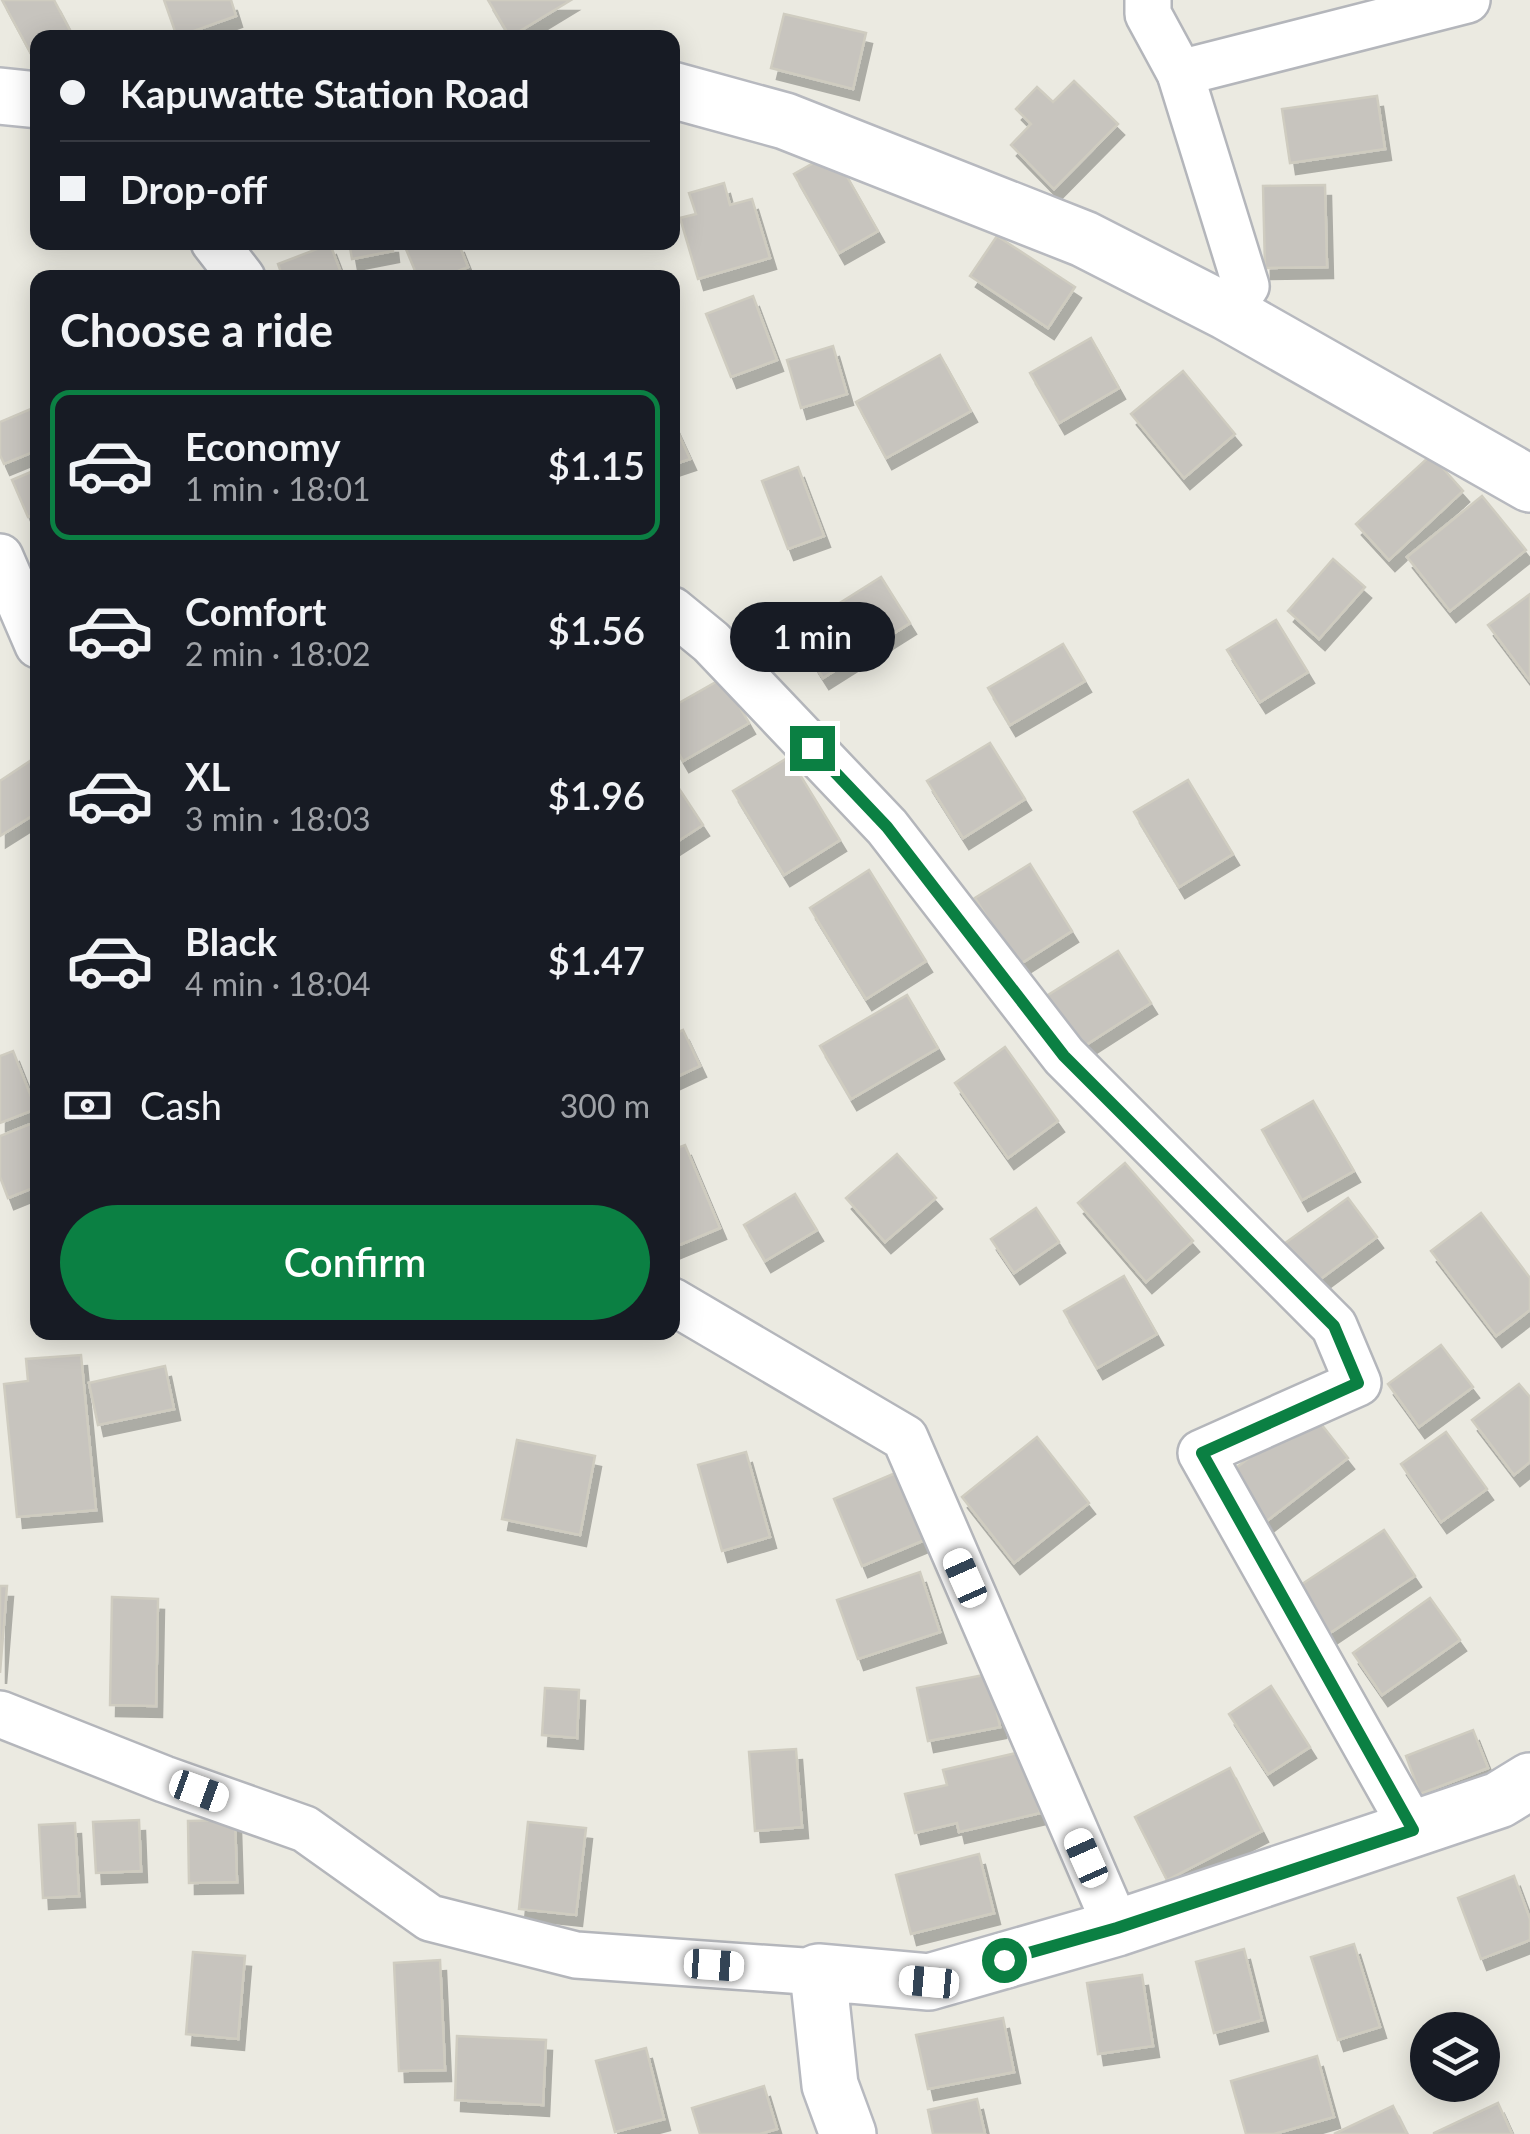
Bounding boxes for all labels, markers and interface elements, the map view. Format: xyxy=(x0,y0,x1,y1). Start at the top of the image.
text: Kapuwatte Station Road xyxy=(120,70,530,116)
text: Drop-off xyxy=(120,166,267,212)
text: Choose a ride xyxy=(60,303,333,357)
icon: car xyxy=(65,420,155,510)
text: Economy xyxy=(185,423,340,469)
text: $1.15 xyxy=(548,442,645,488)
text: 1 min · 18:01 xyxy=(185,469,371,508)
icon: car xyxy=(65,585,155,675)
text: Comfort xyxy=(185,588,326,634)
callout: 1 min xyxy=(730,603,894,673)
text: $1.56 xyxy=(548,607,645,653)
text: 1 min xyxy=(773,617,852,656)
text: 2 min · 18:02 xyxy=(185,634,371,673)
route end xyxy=(790,726,835,771)
icon: car xyxy=(65,750,155,840)
text: XL xyxy=(185,753,230,799)
text: $1.96 xyxy=(548,772,645,818)
text: 3 min · 18:03 xyxy=(185,799,371,838)
icon: car xyxy=(65,915,155,1005)
text: Black xyxy=(185,918,277,964)
text: $1.47 xyxy=(548,937,645,983)
text: 4 min · 18:04 xyxy=(185,964,371,1003)
icon: cash xyxy=(60,1078,115,1133)
text: Cash xyxy=(140,1082,222,1128)
text: 300 m xyxy=(560,1086,650,1125)
button: Confirm xyxy=(60,1205,650,1320)
car xyxy=(939,1544,991,1612)
car xyxy=(166,1767,232,1815)
car xyxy=(1060,1824,1112,1892)
route start xyxy=(982,1938,1027,1983)
car xyxy=(683,1948,745,1982)
car xyxy=(898,1964,960,2000)
map controls xyxy=(1410,2012,1500,2102)
button: layers xyxy=(1410,2012,1500,2102)

